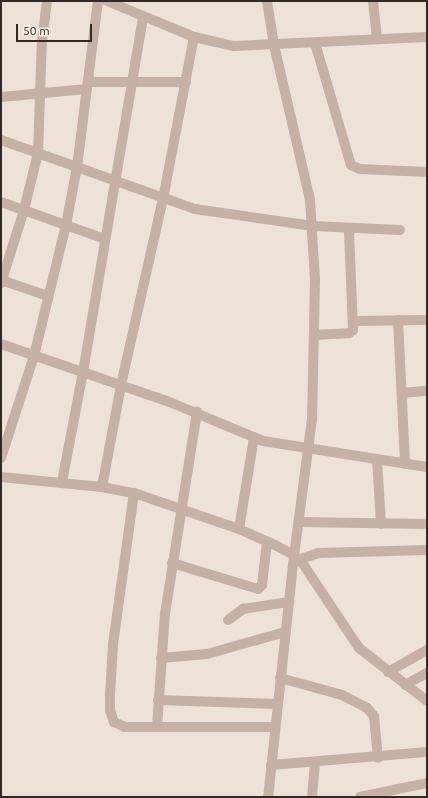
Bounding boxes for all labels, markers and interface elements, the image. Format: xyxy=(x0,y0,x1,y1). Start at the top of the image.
scale bar xyxy=(18,16,94,42)
text: 50 m xyxy=(23,24,50,37)

